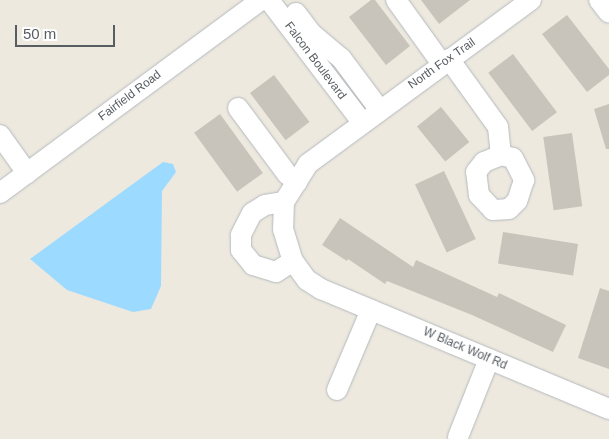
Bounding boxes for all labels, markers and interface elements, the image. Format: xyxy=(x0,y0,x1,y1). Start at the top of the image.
scale bar xyxy=(18,15,118,47)
street label: Falcon Boulevard xyxy=(281,19,349,103)
text: 50 m xyxy=(23,25,56,42)
street label: North Fox Trail xyxy=(406,35,478,93)
street label: Fairfield Road xyxy=(96,68,164,124)
street label: W Black Wolf Rd xyxy=(421,325,509,373)

